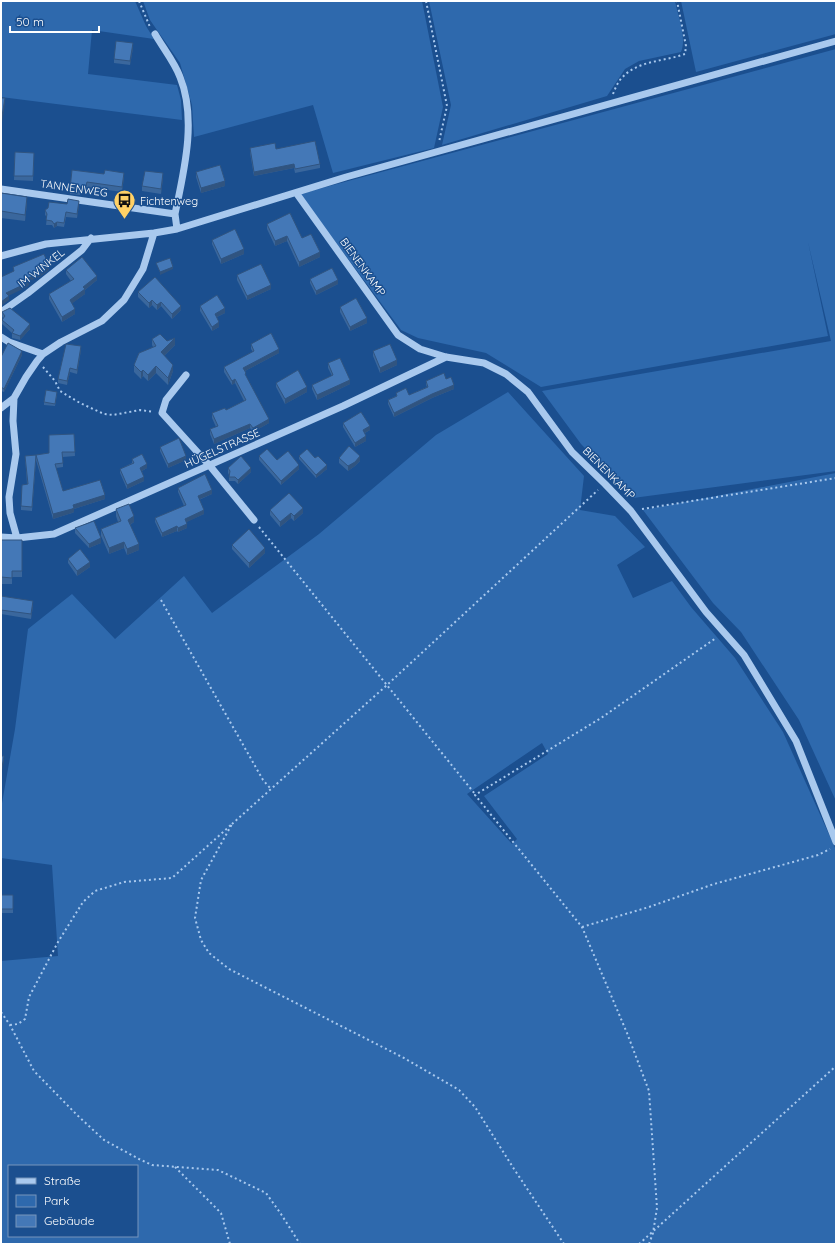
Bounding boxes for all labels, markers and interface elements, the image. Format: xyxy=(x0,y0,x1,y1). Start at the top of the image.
scale bar xyxy=(10,8,99,34)
text: 50 m xyxy=(16,14,44,29)
street label: TANNENWEG xyxy=(39,176,109,200)
bus stop icon: Fichtenweg xyxy=(112,188,138,221)
place label: Fichtenweg xyxy=(140,194,198,208)
street label: BIENENKAMP xyxy=(337,235,389,299)
street label: IM WINKEL xyxy=(15,245,67,291)
street label: HÜGELSTRASSE xyxy=(182,425,262,471)
street label: BIENENKAMP xyxy=(580,444,639,503)
legend xyxy=(8,1165,138,1237)
text: Straße xyxy=(44,1173,81,1188)
text: Park xyxy=(44,1193,69,1208)
text: Gebäude xyxy=(44,1213,95,1228)

